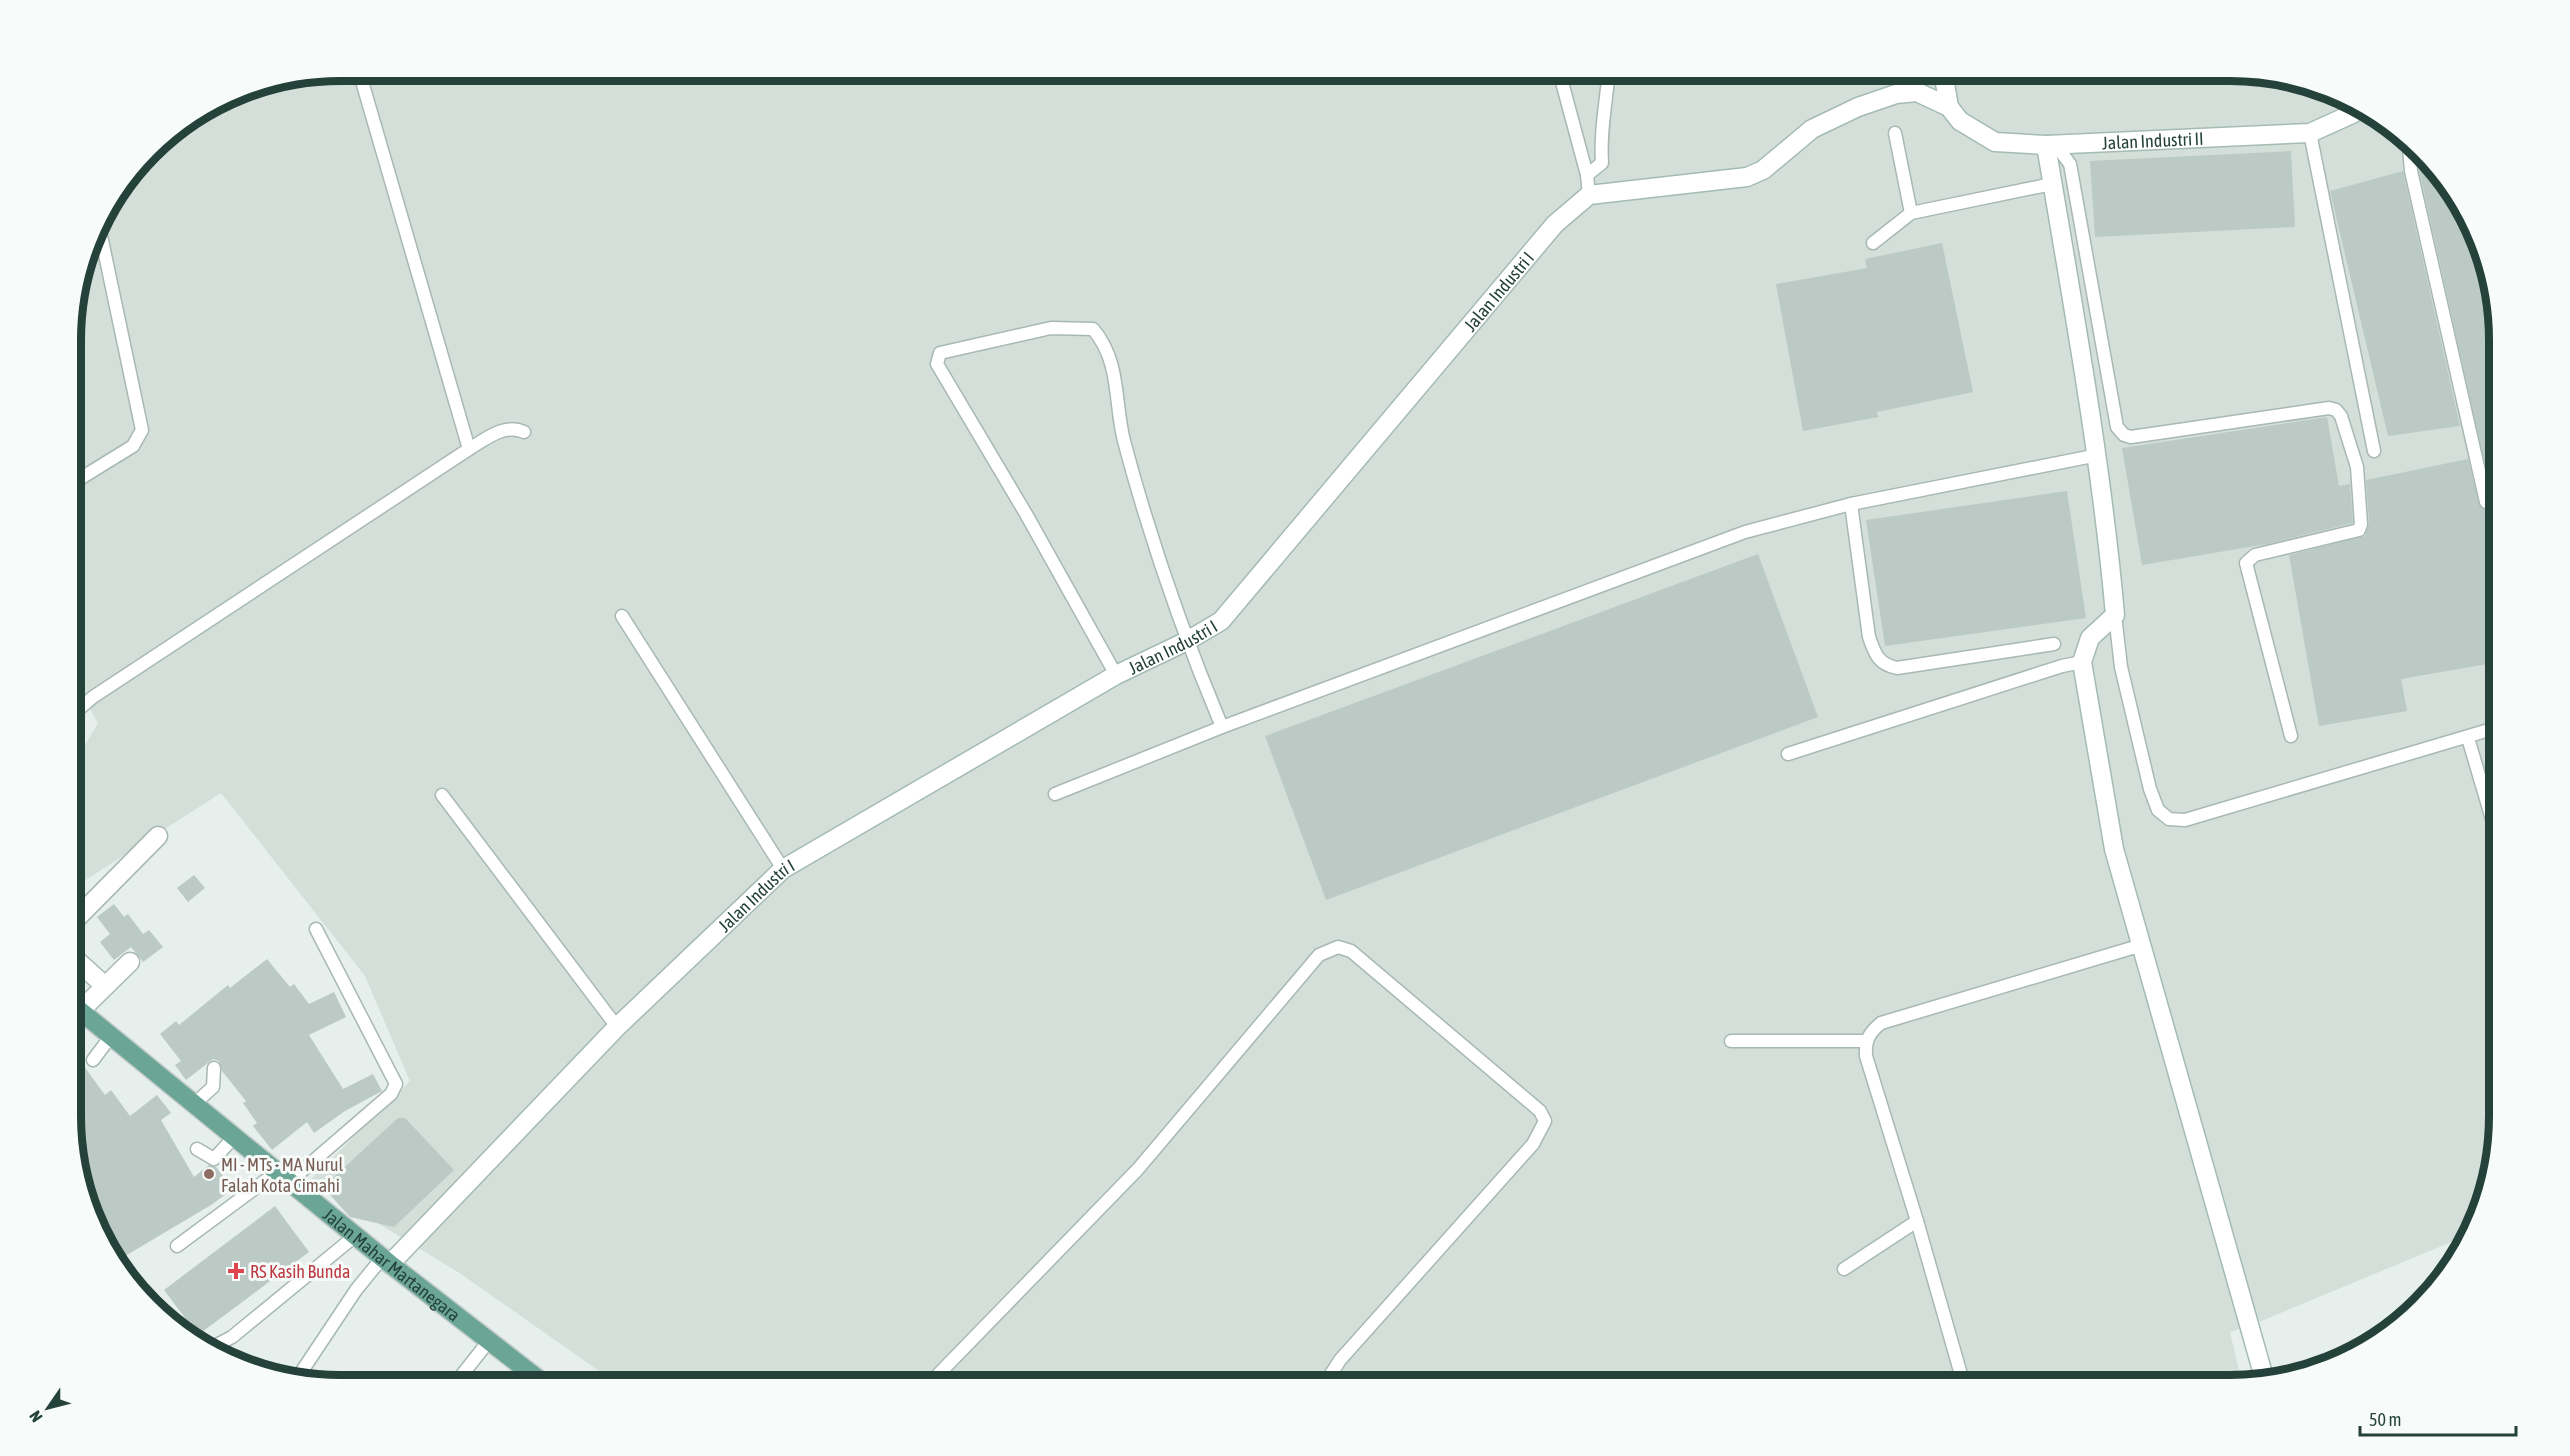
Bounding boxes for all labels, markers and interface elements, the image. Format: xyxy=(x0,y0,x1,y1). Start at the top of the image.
street label: Jalan Industri II xyxy=(2102,127,2204,153)
street label: Jalan Industri I xyxy=(1459,247,1538,335)
street label: Jalan Industri I xyxy=(1125,615,1221,678)
street label: Jalan Industri I xyxy=(714,854,798,936)
place label: MI - MTs - MA Nurul Falah Kota Cimahi xyxy=(221,1154,343,1196)
marker: MI - MTs - MA Nurul Falah Kota Cimahi xyxy=(202,1167,216,1181)
street label: Jalan Mahar Martanegara xyxy=(319,1203,464,1325)
place label: RS Kasih Bunda xyxy=(250,1261,350,1282)
marker: RS Kasih Bunda xyxy=(227,1262,245,1280)
north arrow xyxy=(18,1378,78,1438)
scale bar xyxy=(2360,1399,2516,1437)
text: N xyxy=(26,1408,46,1426)
text: 50 m xyxy=(2369,1409,2401,1430)

